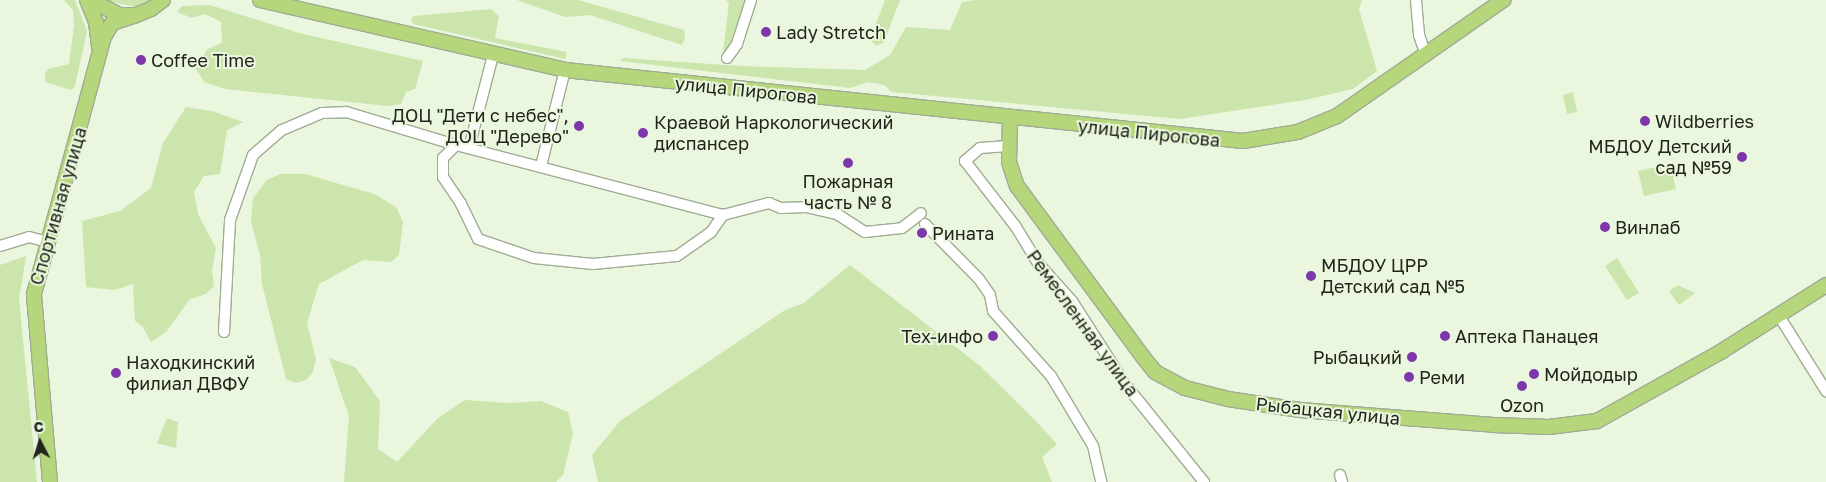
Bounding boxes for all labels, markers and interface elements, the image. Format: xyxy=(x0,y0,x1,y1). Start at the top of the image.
place label: Lady Stretch xyxy=(776,21,886,43)
marker: Lady Stretch xyxy=(760,26,772,38)
place label: Coffee Time xyxy=(151,49,255,71)
marker: Coffee Time xyxy=(135,54,147,66)
street label: улица Пирогова xyxy=(674,72,818,108)
place label: ДОЦ "Дети с небес", ДОЦ "Дерево" xyxy=(392,105,569,148)
place label: Wildberries xyxy=(1655,110,1754,132)
place label: Краевой Наркологический диспансер xyxy=(654,112,893,154)
street label: улица Пирогова xyxy=(1077,115,1221,151)
marker: Wildberries xyxy=(1639,115,1651,127)
marker: ДОЦ "Дети с небес", ДОЦ "Дерево" xyxy=(573,120,585,132)
street label: Спортивная улица xyxy=(25,125,91,287)
marker: Краевой Наркологический диспансер xyxy=(636,126,650,140)
place label: МБДОУ Детский сад №59 xyxy=(1588,136,1732,178)
marker: МБДОУ Детский сад №59 xyxy=(1736,151,1748,163)
marker: Пожарная часть № 8 xyxy=(842,157,854,169)
place label: Пожарная часть № 8 xyxy=(803,171,893,213)
place label: Винлаб xyxy=(1615,216,1680,238)
marker: Винлаб xyxy=(1599,221,1611,233)
place label: Рината xyxy=(932,222,994,244)
marker: Рината xyxy=(916,227,928,239)
street label: Ремесленная улица xyxy=(1023,246,1143,400)
place label: МБДОУ ЦРР Детский сад №5 xyxy=(1321,255,1465,298)
marker: МБДОУ ЦРР Детский сад №5 xyxy=(1305,270,1317,282)
place label: Тех-инфо xyxy=(901,325,983,347)
place label: Аптека Панацея xyxy=(1455,325,1598,347)
marker: Тех-инфо xyxy=(987,330,999,342)
marker: Аптека Панацея xyxy=(1439,330,1451,342)
place label: Рыбацкий xyxy=(1313,346,1402,368)
marker: Рыбацкий xyxy=(1406,351,1418,363)
place label: Находкинский филиал ДВФУ xyxy=(126,352,255,394)
place label: Мойдодыр xyxy=(1544,363,1638,385)
place label: Реми xyxy=(1419,366,1465,388)
marker: Находкинский филиал ДВФУ xyxy=(110,367,122,379)
marker: Мойдодыр xyxy=(1528,368,1540,380)
marker: Реми xyxy=(1403,371,1415,383)
marker: Ozon xyxy=(1516,380,1528,392)
street label: Рыбацкая улица xyxy=(1255,393,1401,429)
place label: Ozon xyxy=(1500,394,1544,416)
north arrow xyxy=(15,417,65,467)
text: С xyxy=(33,418,44,435)

